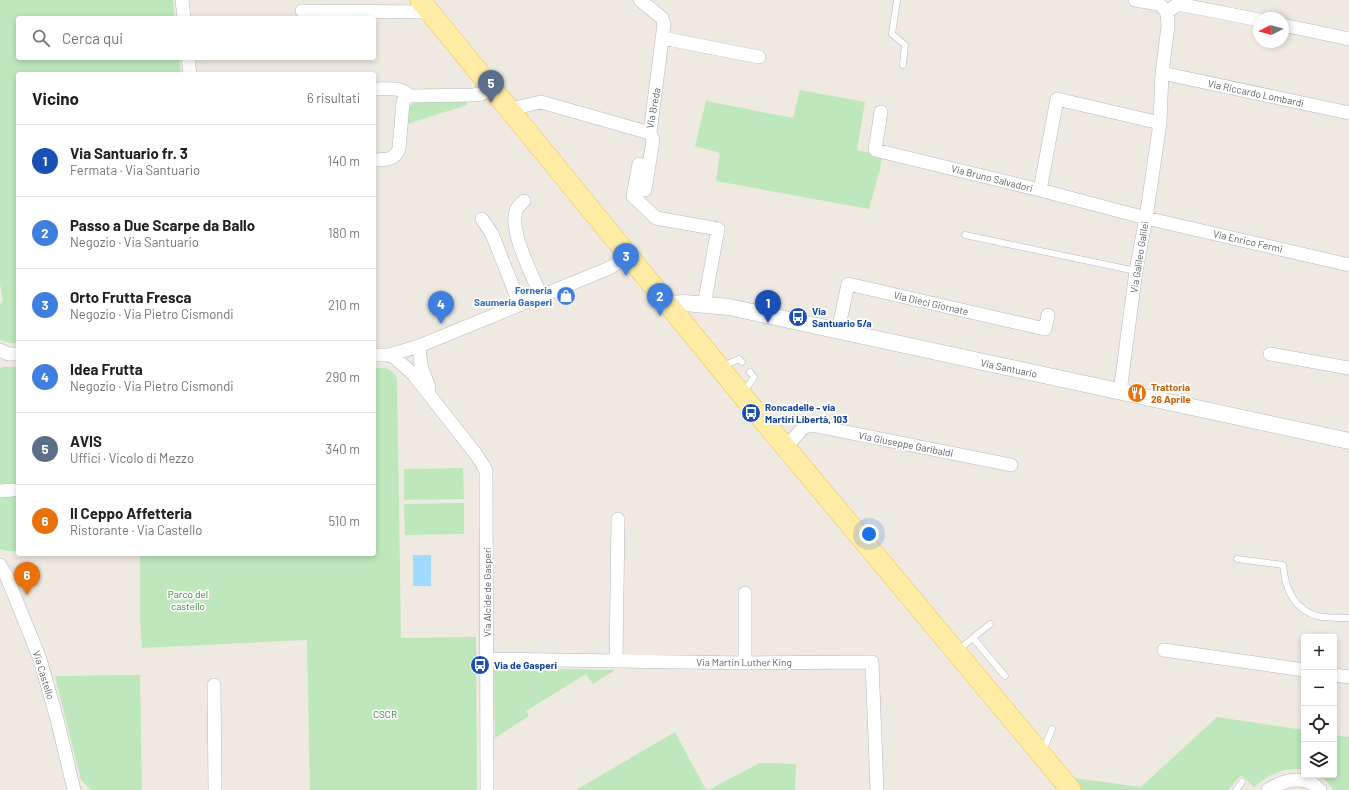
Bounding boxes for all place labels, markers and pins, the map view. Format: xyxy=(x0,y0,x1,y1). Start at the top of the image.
pin: 5 xyxy=(478,70,504,103)
pin: 3 xyxy=(613,243,639,276)
pin: 2 xyxy=(647,283,673,316)
place label: Forneria Saumeria Gasperi xyxy=(474,284,552,308)
shop icon: Forneria Saumeria Gasperi xyxy=(555,285,577,307)
pin: 1 xyxy=(755,290,781,323)
pin: 4 xyxy=(428,291,454,324)
place label: Via Santuario 5/a xyxy=(812,305,872,329)
bus stop icon: Via Santuario 5/a xyxy=(787,306,809,328)
place label: Trattoria 26 Aprile xyxy=(1151,381,1191,405)
restaurant icon: Trattoria 26 Aprile xyxy=(1126,382,1148,404)
place label: Roncadelle - via Martiri Libertà, 103 xyxy=(765,401,848,425)
bus stop icon: Roncadelle - via Martiri Libertà, 103 xyxy=(740,402,762,424)
pin: 6 xyxy=(14,562,40,595)
bus stop icon: Via de Gasperi xyxy=(469,654,491,676)
place label: Via de Gasperi xyxy=(494,659,557,671)

